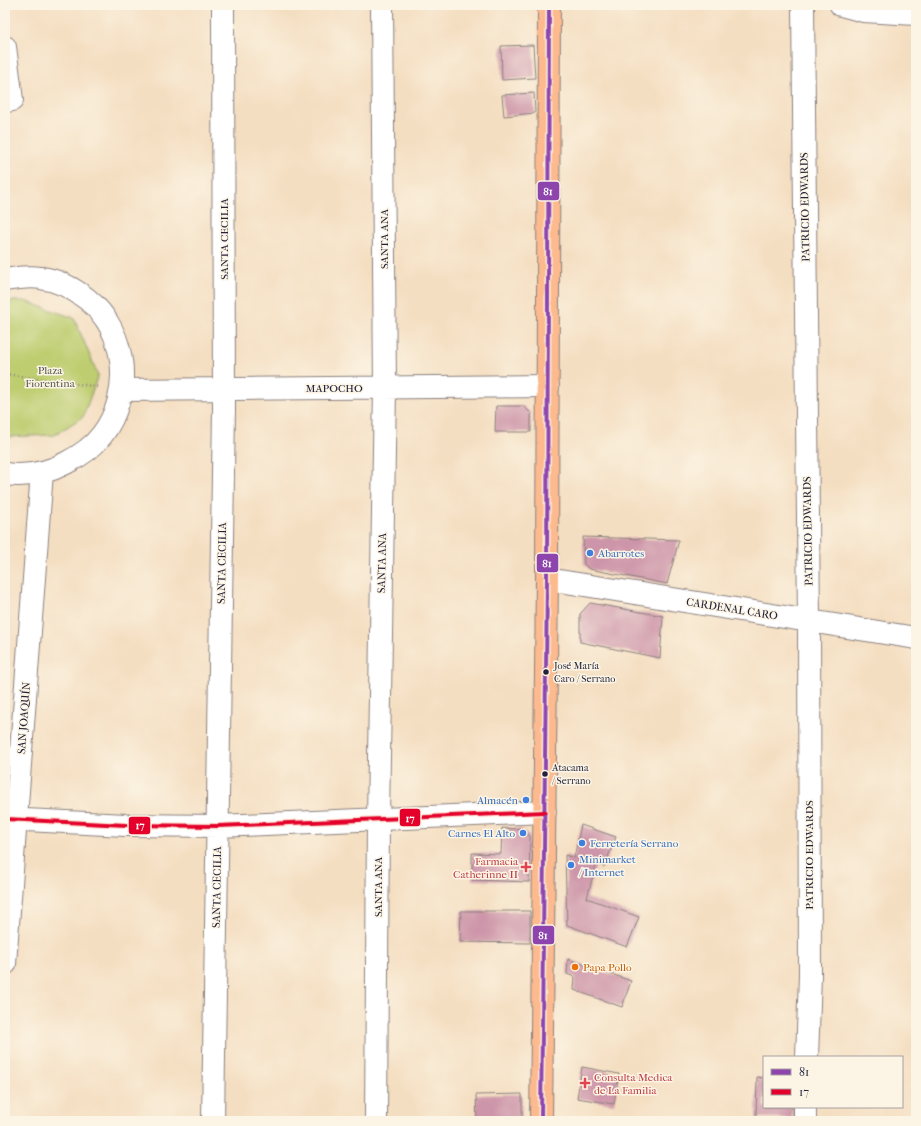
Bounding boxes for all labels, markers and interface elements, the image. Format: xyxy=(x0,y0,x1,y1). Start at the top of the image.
street label: PATRICIO EDWARDS xyxy=(798,152,812,262)
line badge: 81 xyxy=(537,181,560,201)
text: 81 xyxy=(543,185,553,198)
street label: SANTA CECILIA xyxy=(218,197,231,280)
street label: SANTA ANA xyxy=(378,208,391,269)
park label: Plaza Fiorentina xyxy=(25,364,76,390)
street label: MAPOCHO xyxy=(305,382,363,395)
street label: PATRICIO EDWARDS xyxy=(801,476,815,586)
street label: SANTA CECILIA xyxy=(215,521,229,604)
street label: SANTA ANA xyxy=(375,532,389,593)
place label: Abarrotes xyxy=(597,547,644,560)
marker: Abarrotes xyxy=(585,548,595,558)
line badge: 81 xyxy=(536,553,559,573)
text: 81 xyxy=(542,557,552,570)
street label: CARDENAL CARO xyxy=(685,595,779,623)
place label: José María Caro / Serrano xyxy=(553,660,615,685)
marker: José María Caro / Serrano xyxy=(541,667,551,677)
street label: SAN JOAQUÍN xyxy=(15,681,33,755)
place label: Atacama / Serrano xyxy=(551,762,591,787)
marker: Atacama / Serrano xyxy=(540,769,550,779)
place label: Almacén xyxy=(476,794,519,807)
marker: Almacén xyxy=(521,795,531,805)
street label: PATRICIO EDWARDS xyxy=(803,800,816,910)
line badge: 17 xyxy=(399,808,421,827)
text: 17 xyxy=(405,812,415,825)
line badge: 17 xyxy=(128,816,151,835)
text: 17 xyxy=(135,819,145,832)
place label: Carnes El Alto xyxy=(448,827,515,840)
marker: Carnes El Alto xyxy=(518,828,528,838)
place label: Ferretería Serrano xyxy=(590,837,679,850)
marker: Ferretería Serrano xyxy=(577,838,587,848)
street label: SANTA CECILIA xyxy=(210,845,224,928)
place label: Minimarket / Internet xyxy=(578,853,636,879)
place label: Farmacia Catherinne II xyxy=(453,855,519,881)
street label: SANTA ANA xyxy=(372,856,385,917)
marker: Minimarket / Internet xyxy=(566,860,576,870)
marker: Farmacia Catherinne II xyxy=(521,862,531,872)
line badge: 81 xyxy=(532,925,555,945)
text: 81 xyxy=(538,929,548,942)
place label: Papa Pollo xyxy=(583,961,632,974)
marker: Papa Pollo xyxy=(570,962,580,972)
legend xyxy=(763,1056,903,1108)
text: 81 xyxy=(799,1065,809,1079)
place label: Consulta Medica de La Familia xyxy=(594,1071,673,1097)
marker: Consulta Medica de La Familia xyxy=(579,1077,591,1089)
text: 17 xyxy=(799,1085,809,1099)

